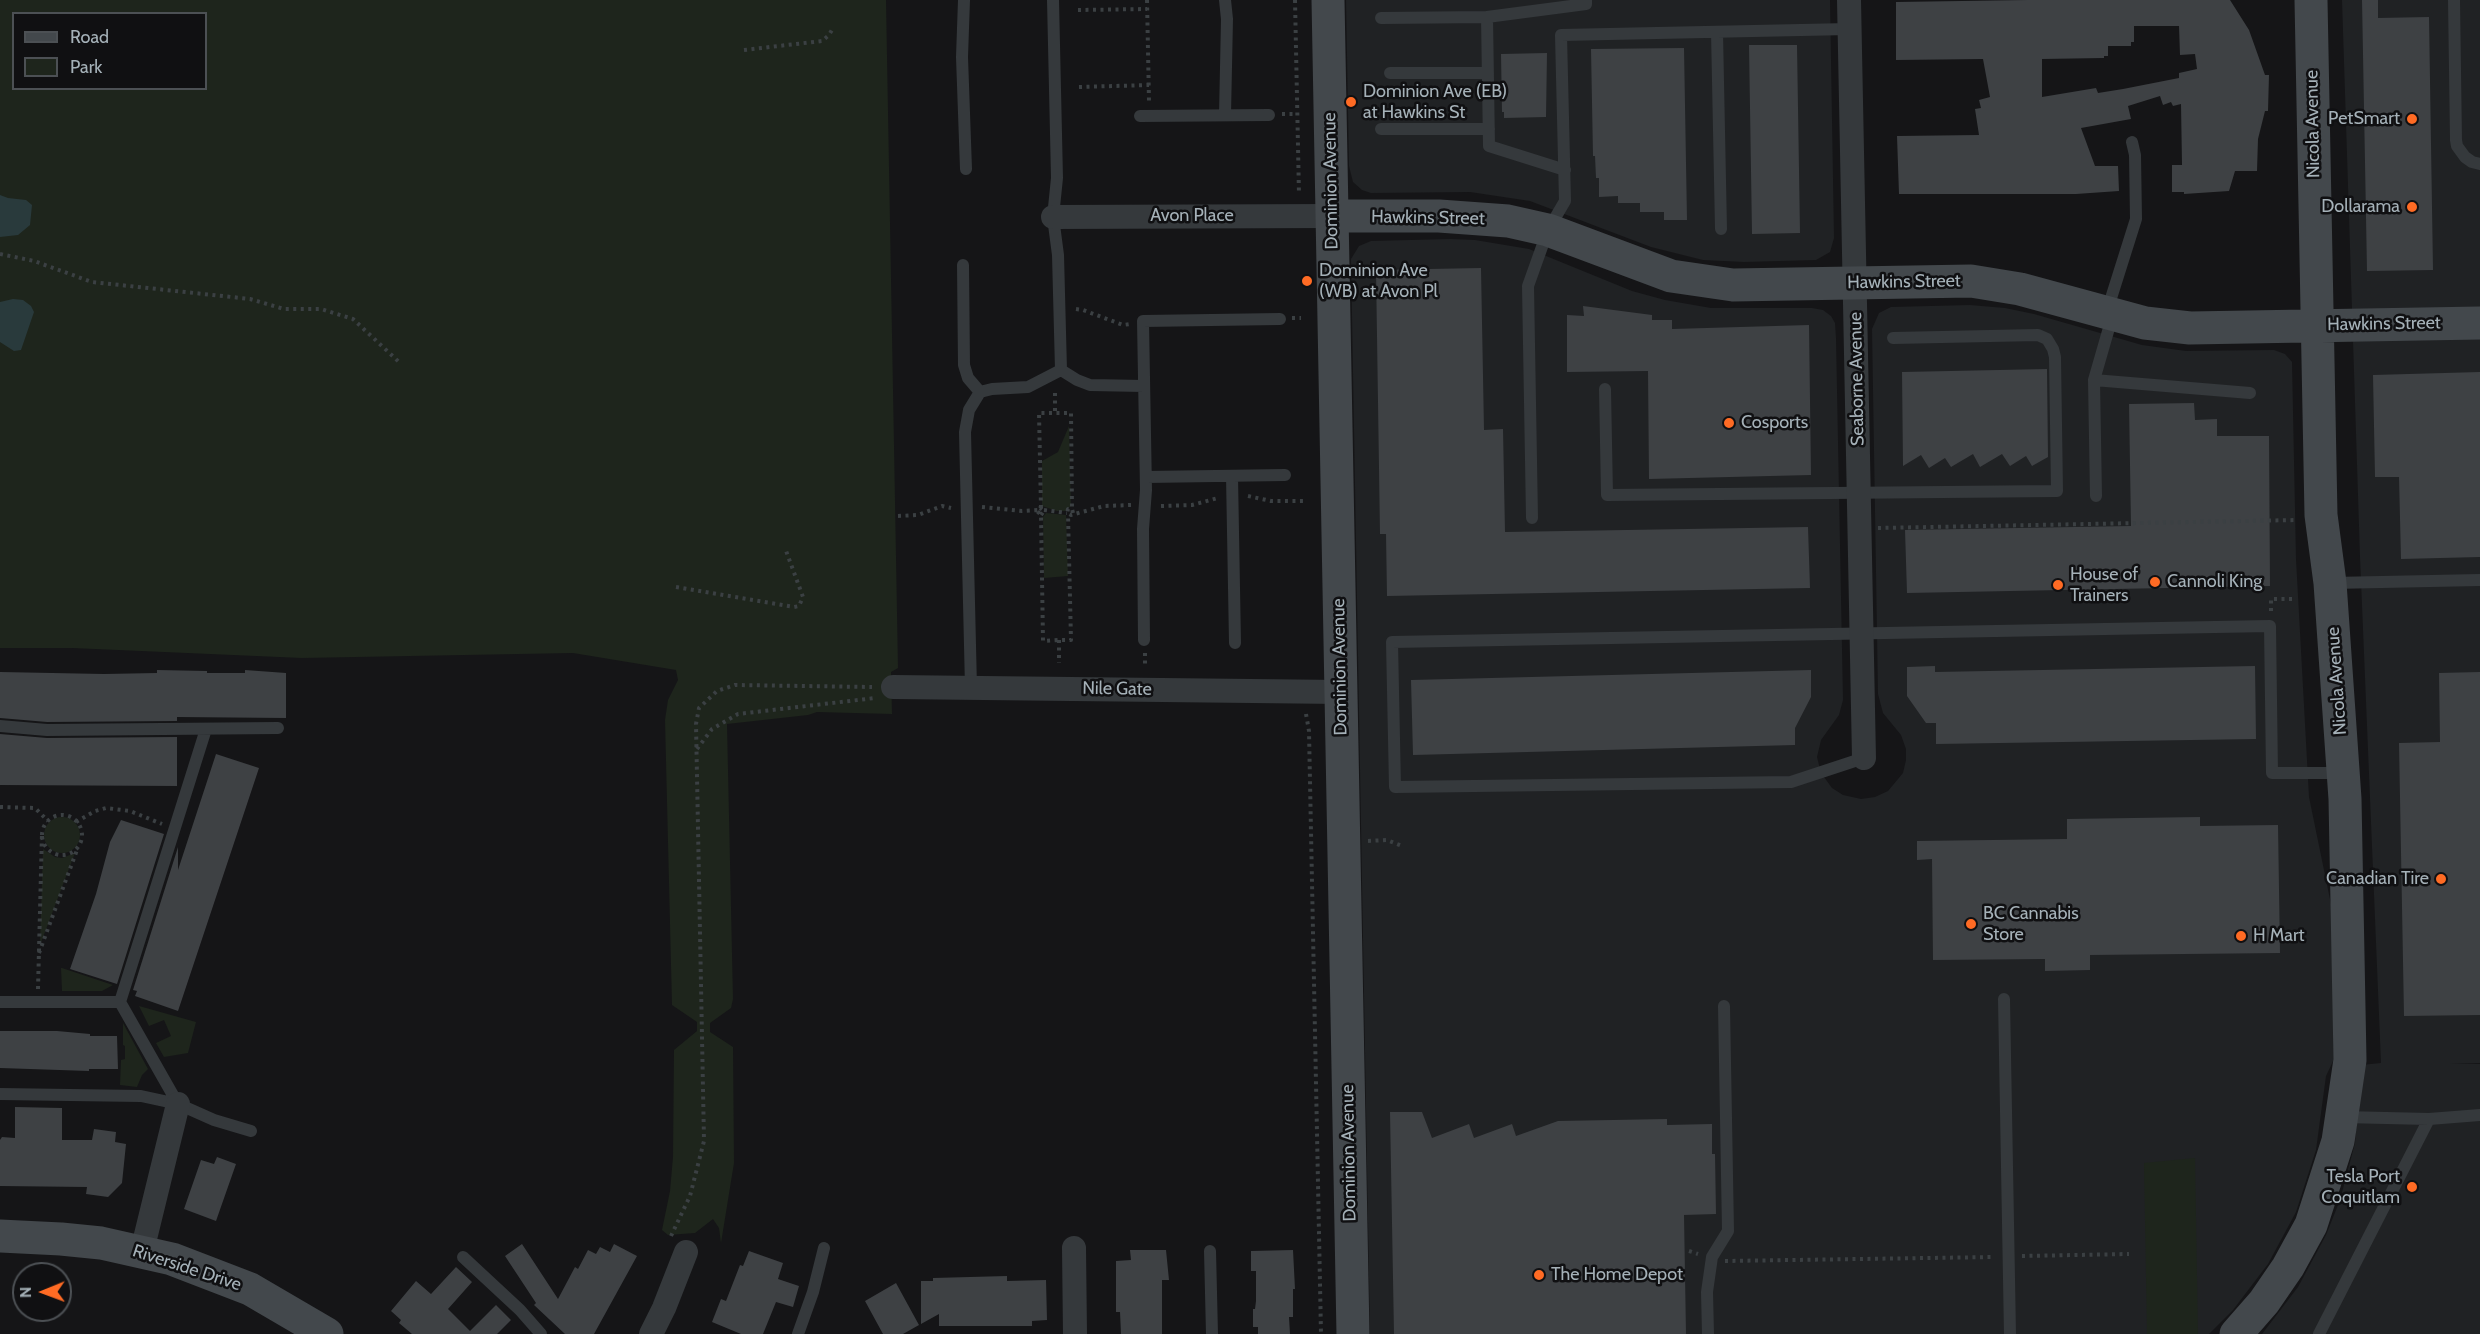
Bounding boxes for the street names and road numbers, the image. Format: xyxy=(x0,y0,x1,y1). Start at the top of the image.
street label: Nicola Avenue xyxy=(2301,70,2325,178)
street label: Dominion Avenue xyxy=(1319,112,1343,250)
street label: Avon Place xyxy=(1150,205,1234,227)
street label: Hawkins Street xyxy=(1371,206,1485,230)
street label: Hawkins Street xyxy=(1847,270,1961,294)
street label: Seaborne Avenue xyxy=(1845,312,1869,446)
street label: Hawkins Street xyxy=(2327,312,2441,336)
street label: Dominion Avenue xyxy=(1328,598,1352,736)
street label: Nicola Avenue xyxy=(2322,626,2352,736)
street label: Nile Gate xyxy=(1082,678,1152,700)
street label: Dominion Avenue xyxy=(1337,1084,1361,1222)
street label: Riverside Drive xyxy=(130,1240,244,1296)

